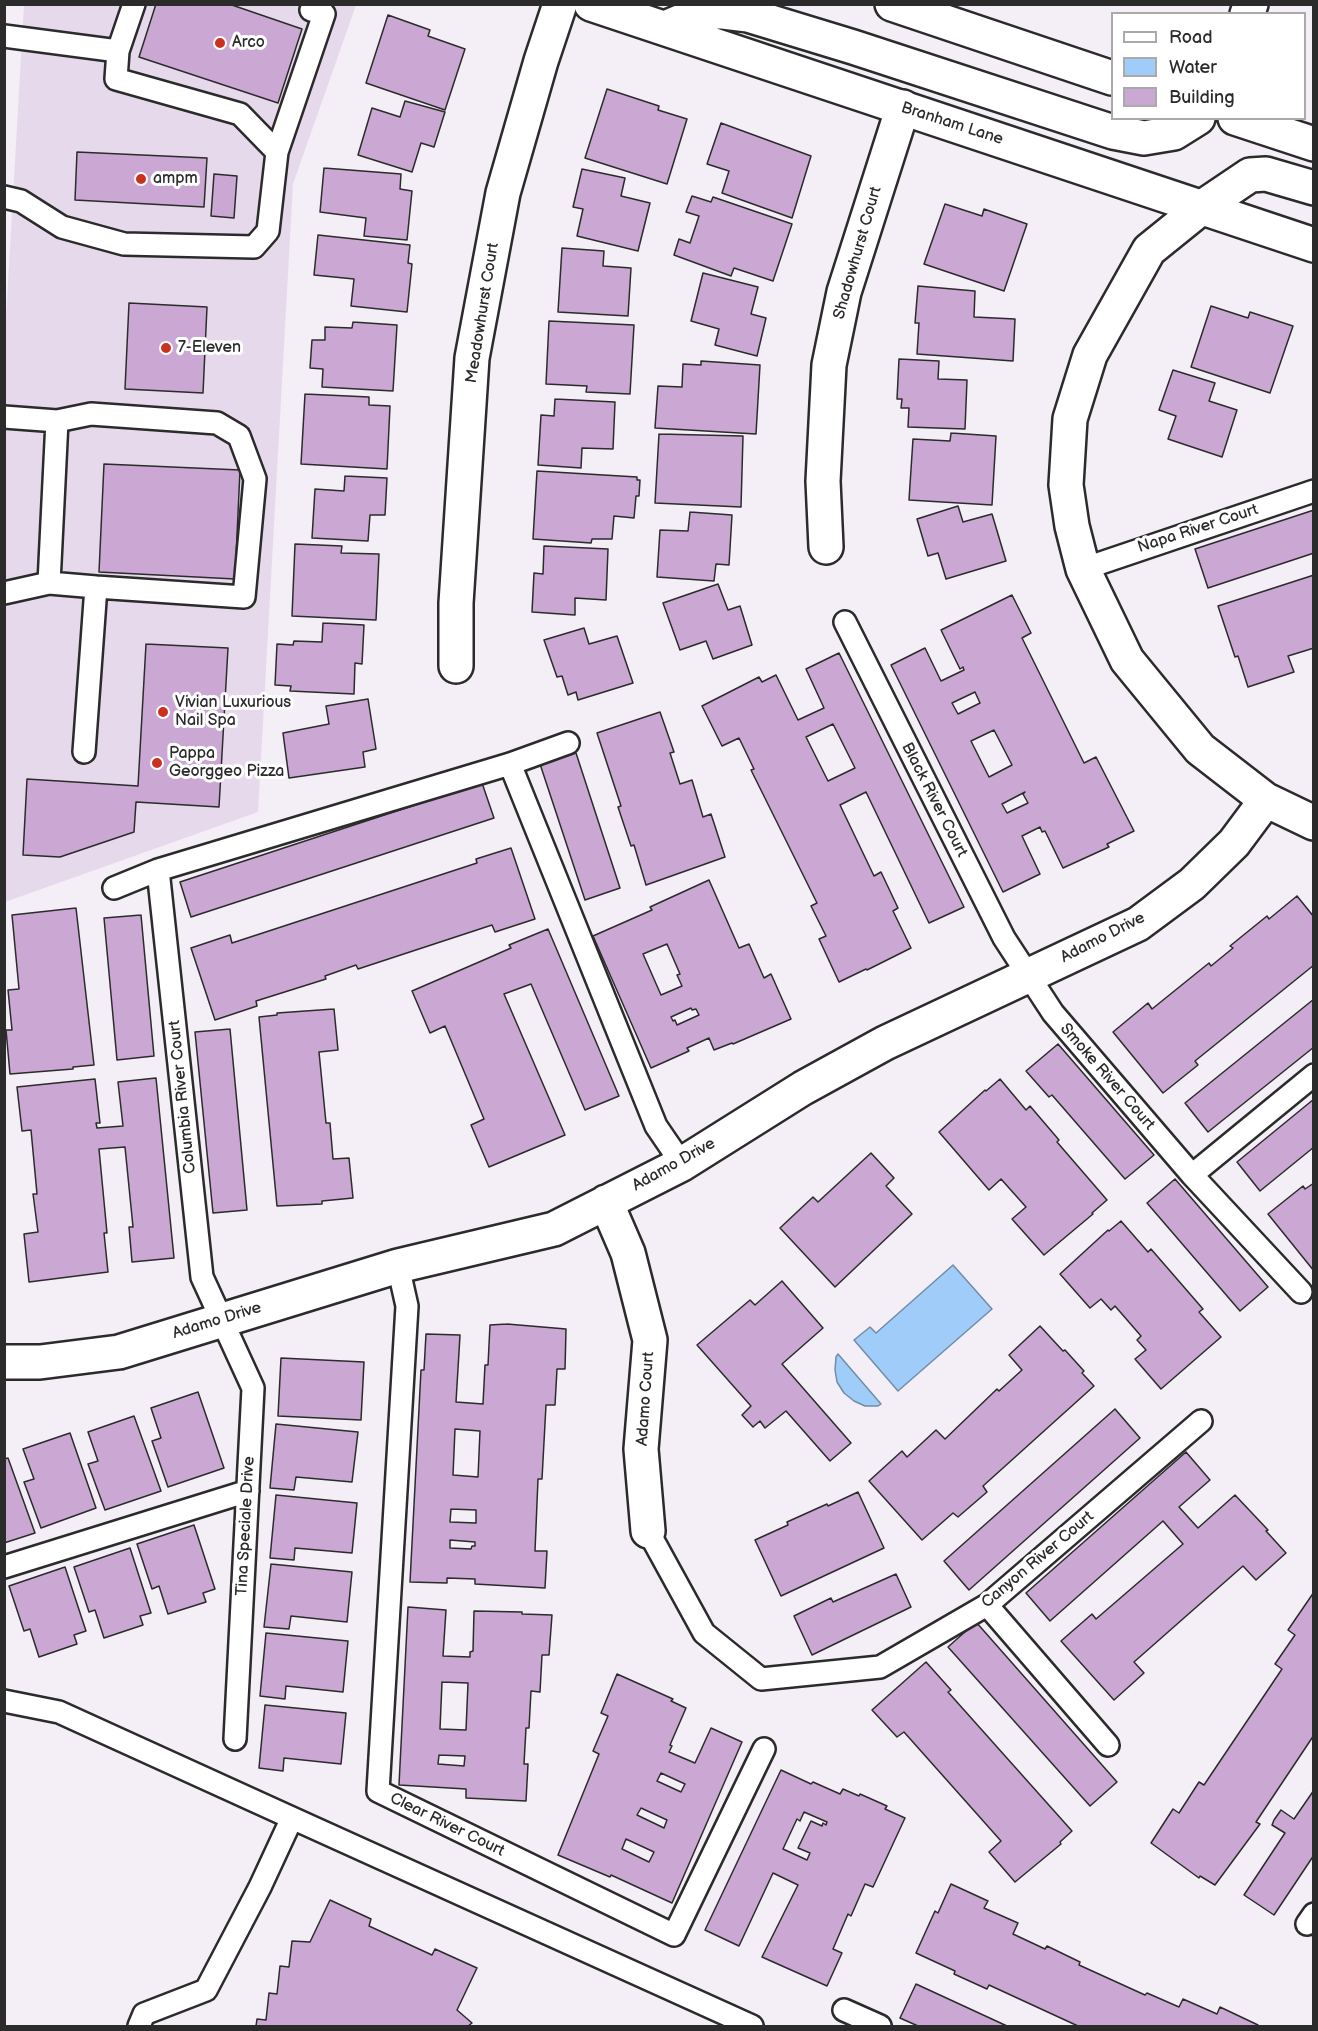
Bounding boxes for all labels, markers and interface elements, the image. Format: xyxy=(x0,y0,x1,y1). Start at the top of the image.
legend xyxy=(1111,12,1306,120)
text: Road xyxy=(1169,27,1213,48)
place label: Arco xyxy=(232,33,265,53)
marker: Arco xyxy=(213,36,227,50)
text: Water xyxy=(1169,57,1217,78)
text: Building xyxy=(1169,87,1235,108)
street label: Branham Lane xyxy=(899,98,1005,150)
place label: ampm xyxy=(153,169,198,189)
marker: ampm xyxy=(134,172,148,186)
street label: Shadowhurst Court xyxy=(830,184,886,322)
street label: Meadowhurst Court xyxy=(462,241,504,385)
place label: 7-Eleven xyxy=(178,338,241,358)
marker: 7-Eleven xyxy=(159,341,173,355)
street label: Napa River Court xyxy=(1135,500,1261,558)
place label: Vivian Luxurious Nail Spa xyxy=(175,693,291,731)
marker: Vivian Luxurious Nail Spa xyxy=(156,705,170,719)
street label: Black River Court xyxy=(897,740,971,860)
place label: Pappa Georggeo Pizza xyxy=(169,744,284,782)
marker: Pappa Georggeo Pizza xyxy=(150,756,164,770)
street label: Adamo Drive xyxy=(1058,909,1148,967)
street label: Columbia River Court xyxy=(165,1019,201,1175)
street label: Smoke River Court xyxy=(1055,1020,1159,1134)
street label: Adamo Drive xyxy=(629,1134,719,1196)
street label: Adamo Drive xyxy=(170,1298,264,1344)
street label: Adamo Court xyxy=(633,1351,659,1447)
street label: Tina Speciale Drive xyxy=(233,1456,259,1596)
street label: Canyon River Court xyxy=(978,1508,1098,1612)
street label: Clear River Court xyxy=(387,1789,507,1861)

